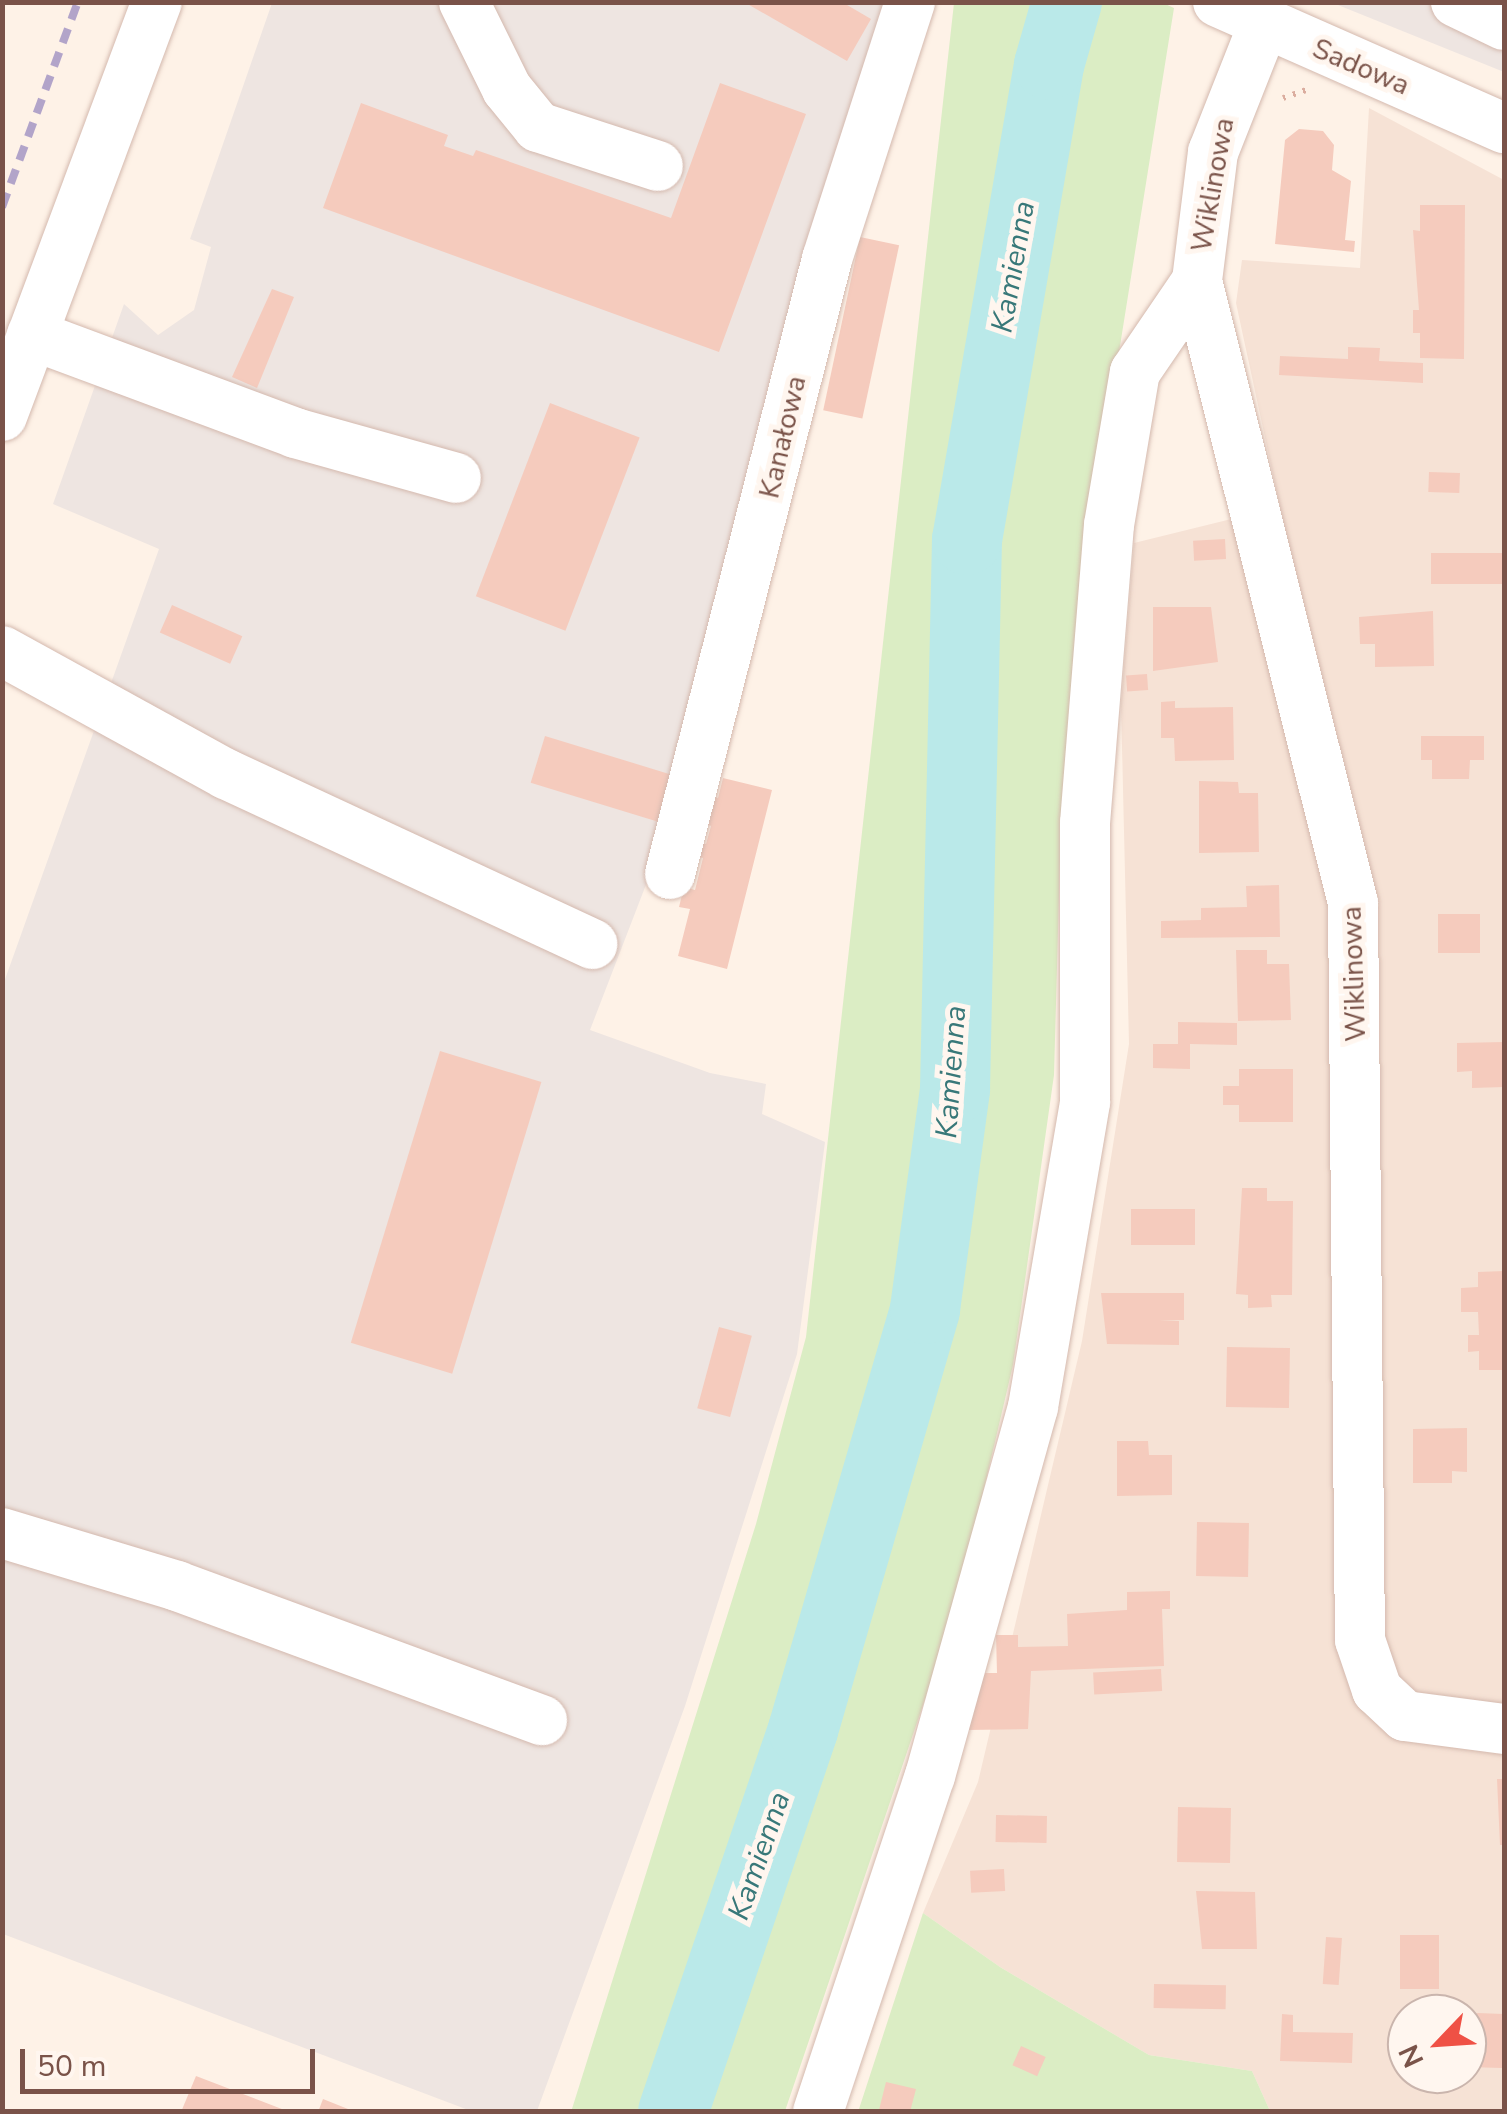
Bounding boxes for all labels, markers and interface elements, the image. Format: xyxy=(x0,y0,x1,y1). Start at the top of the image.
street label: Sadowa xyxy=(1308,32,1414,102)
street label: Wiklinowa xyxy=(1185,115,1241,255)
water label: Kamienna xyxy=(985,198,1043,336)
street label: Kanałowa xyxy=(753,372,813,502)
street label: Wiklinowa xyxy=(1335,906,1373,1042)
water label: Kamienna xyxy=(929,1004,975,1140)
water label: Kamienna xyxy=(721,1787,799,1925)
north arrow xyxy=(1387,1994,1487,2094)
scale bar xyxy=(25,2029,320,2091)
text: N xyxy=(1390,2038,1433,2073)
text: 50 m xyxy=(37,2046,106,2087)

